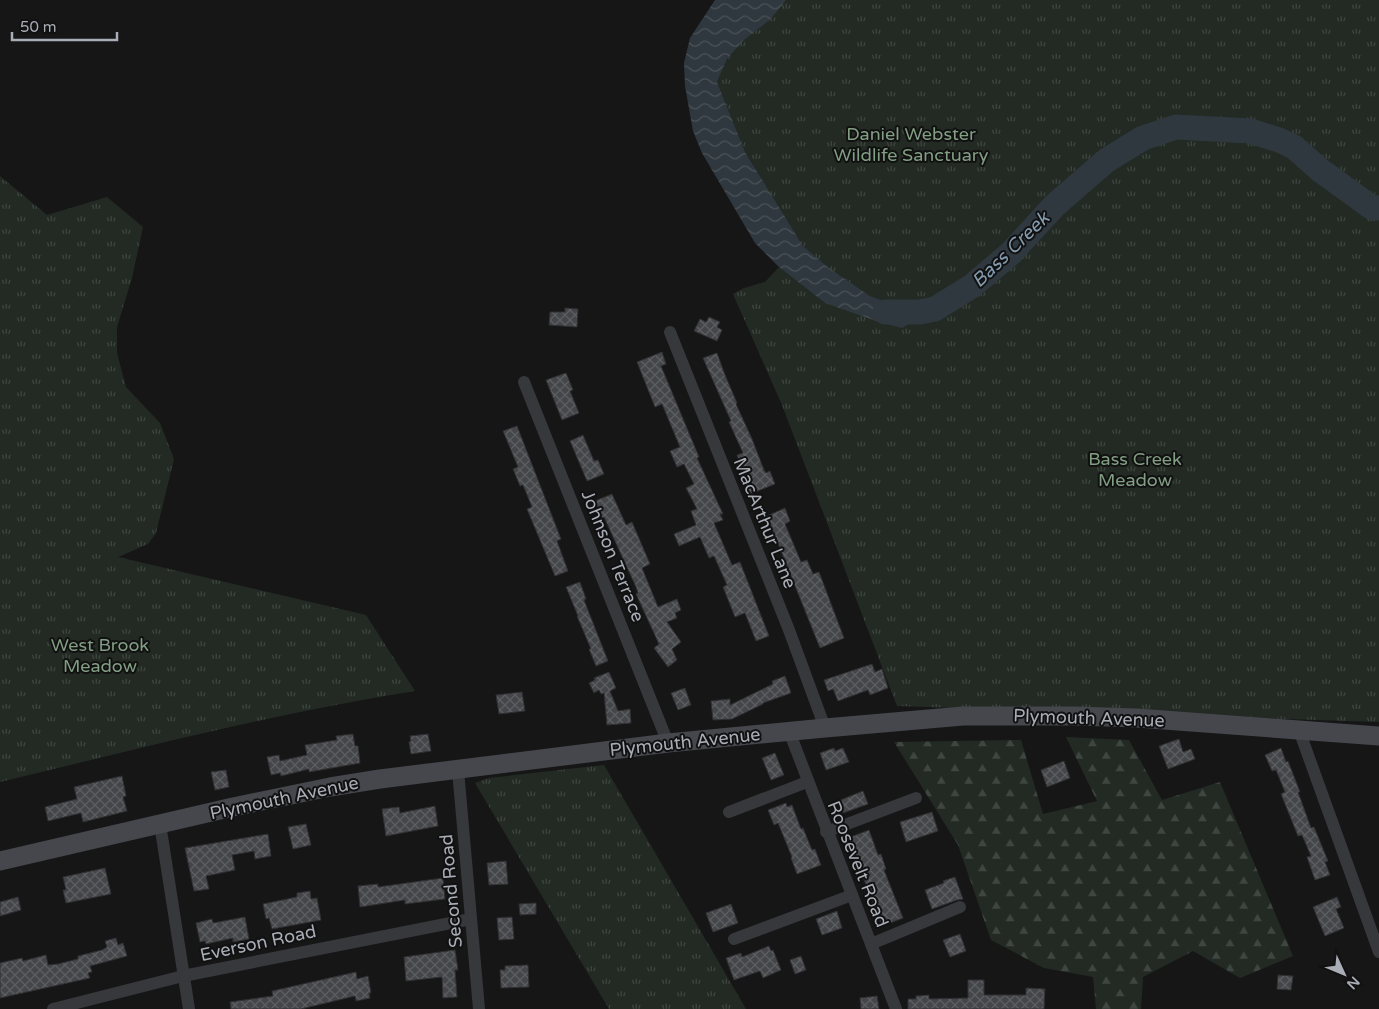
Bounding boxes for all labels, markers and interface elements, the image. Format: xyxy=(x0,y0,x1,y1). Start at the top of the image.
scale bar xyxy=(12,10,118,42)
text: 50 m xyxy=(20,18,57,36)
park label: Daniel Webster Wildlife Sanctuary xyxy=(834,123,989,166)
water label: Bass Creek xyxy=(967,206,1055,292)
park label: Bass Creek Meadow xyxy=(1088,448,1182,491)
street label: MacArthur Lane xyxy=(729,454,801,592)
street label: Johnson Terrace xyxy=(577,487,649,625)
park label: West Brook Meadow xyxy=(51,634,149,677)
street label: Plymouth Avenue xyxy=(1013,704,1165,732)
street label: Plymouth Avenue xyxy=(609,723,761,761)
street label: Plymouth Avenue xyxy=(208,771,360,825)
street label: Roosevelt Road xyxy=(823,798,893,930)
street label: Second Road xyxy=(435,833,467,949)
street label: Everson Road xyxy=(198,920,318,966)
north arrow xyxy=(1319,949,1369,999)
text: N xyxy=(1343,973,1363,993)

